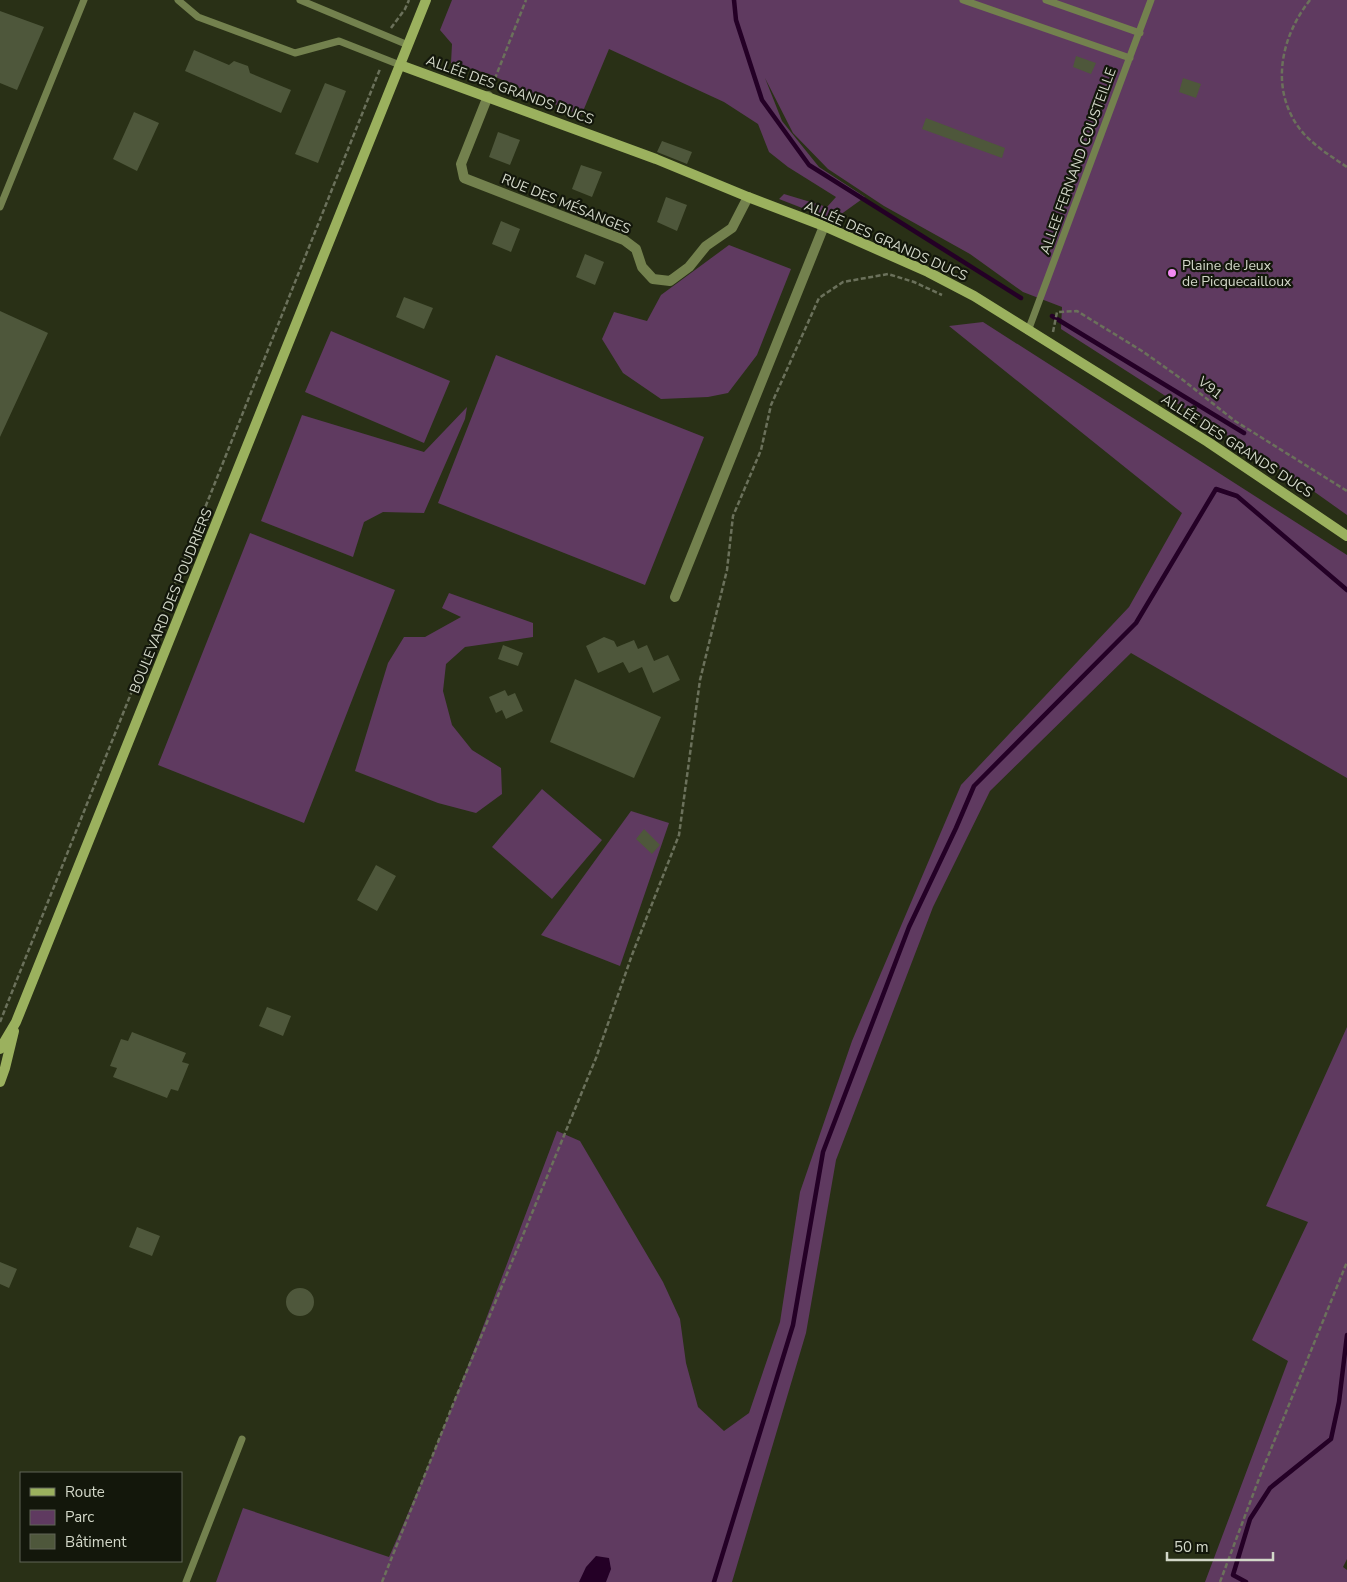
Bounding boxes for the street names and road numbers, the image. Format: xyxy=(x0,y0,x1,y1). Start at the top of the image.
street label: ALLÉE DES GRANDS DUCS xyxy=(424,51,597,129)
street label: ALLEE FERNAND COUSTEILLE xyxy=(1035,65,1121,257)
street label: RUE DES MÉSANGES xyxy=(499,169,634,239)
street label: ALLÉE DES GRANDS DUCS xyxy=(801,196,971,286)
street label: V91 xyxy=(1193,372,1226,404)
street label: ALLÉE DES GRANDS DUCS xyxy=(1158,390,1317,502)
street label: BOULEVARD DES POUDRIERS xyxy=(125,505,217,696)

